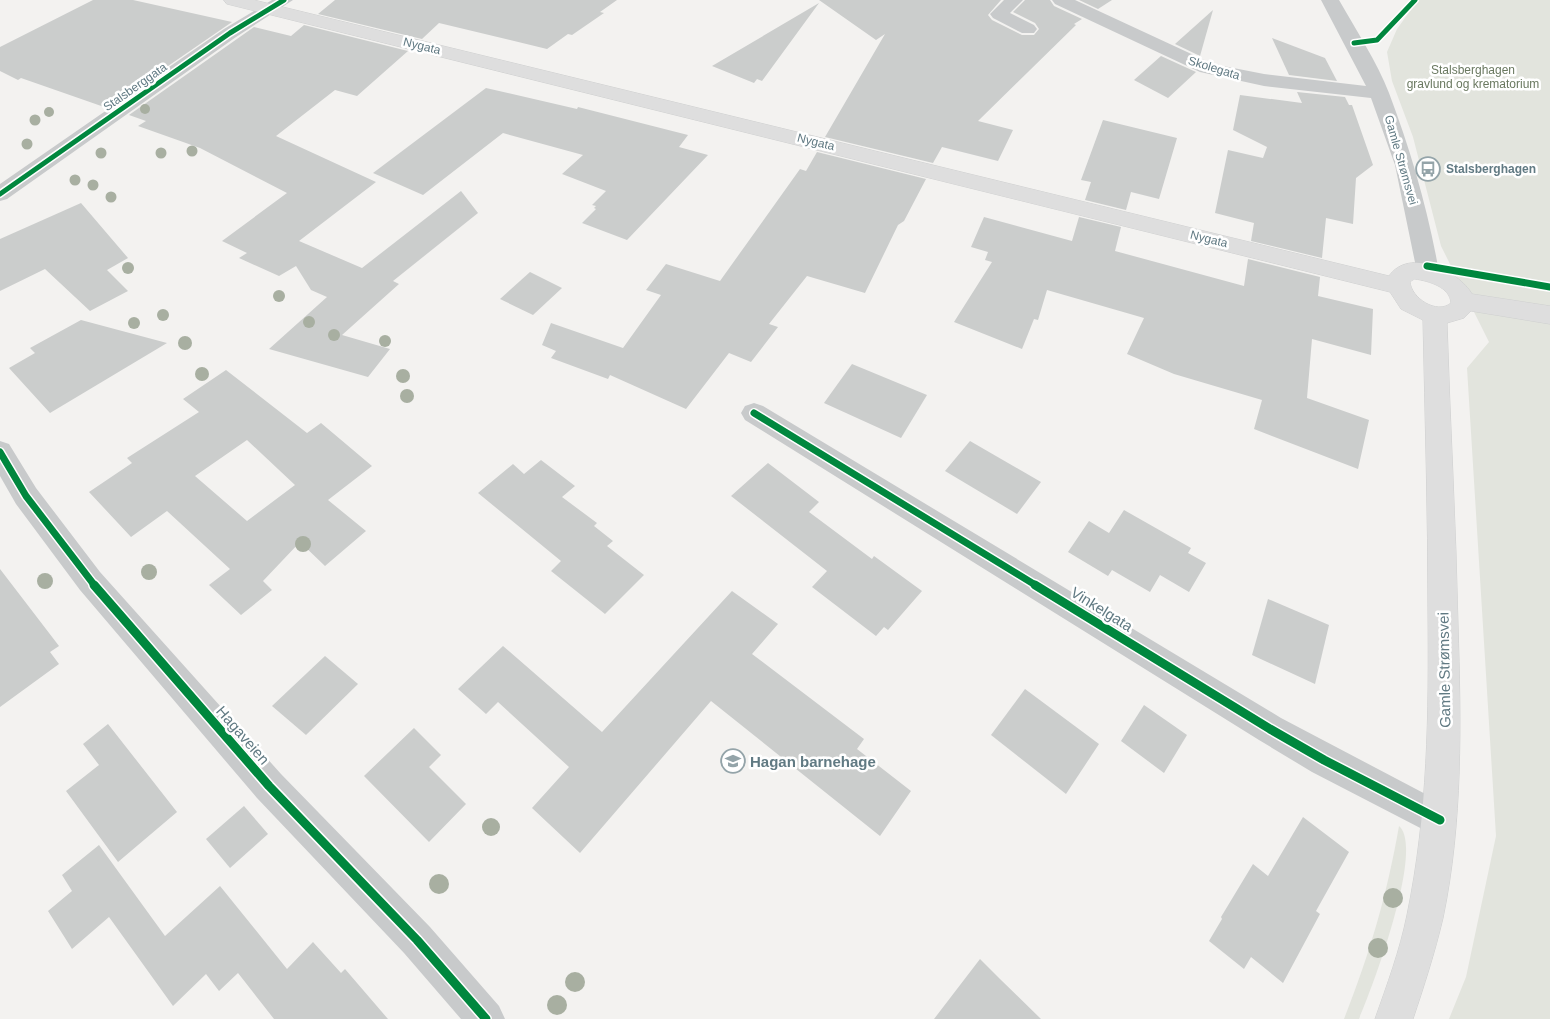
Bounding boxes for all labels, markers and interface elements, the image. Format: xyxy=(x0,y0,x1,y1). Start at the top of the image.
street label: Nygata xyxy=(402,35,442,57)
street label: Skolegata xyxy=(1186,54,1242,83)
street label: Stalsberggata xyxy=(101,60,170,114)
park label: Stalsberghagen gravlund og krematorium xyxy=(1407,63,1539,91)
street label: Gamle Strømsvei xyxy=(1381,114,1421,206)
street label: Nygata xyxy=(796,131,836,153)
bus stop icon: Stalsberghagen xyxy=(1415,156,1441,182)
place label: Stalsberghagen xyxy=(1446,162,1536,176)
street label: Nygata xyxy=(1189,228,1229,250)
street label: Vinkelgata xyxy=(1068,583,1137,635)
street label: Gamle Strømsvei xyxy=(1434,612,1454,728)
street label: Hagaveien xyxy=(213,702,273,768)
school or university icon: Hagan barnehage xyxy=(720,748,746,774)
place label: Hagan barnehage xyxy=(750,753,876,770)

